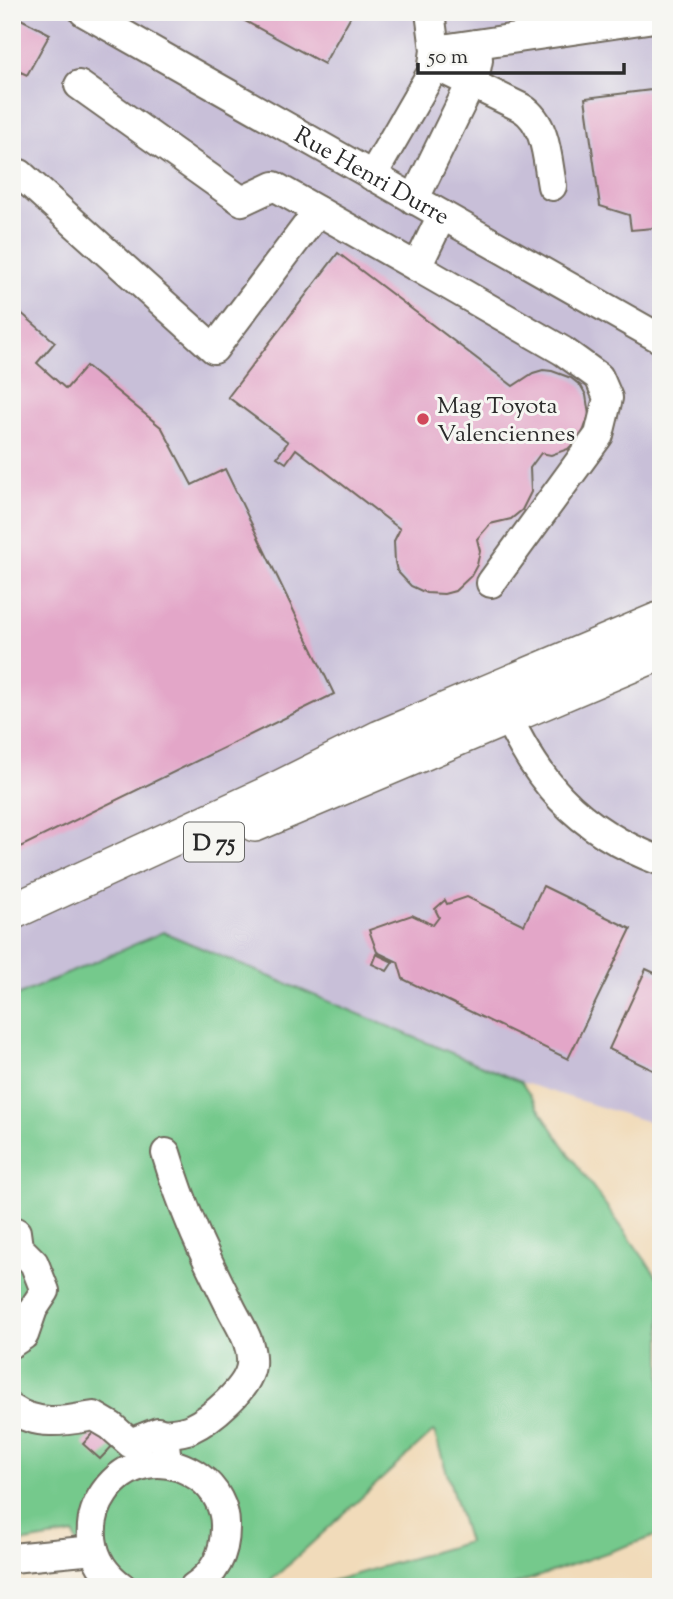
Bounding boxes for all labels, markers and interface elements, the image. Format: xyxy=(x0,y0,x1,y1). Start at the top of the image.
scale bar xyxy=(418,32,624,76)
text: 50 m xyxy=(427,43,468,73)
street label: Rue Henri Durre xyxy=(287,119,455,235)
place label: Mag Toyota Valenciennes xyxy=(437,390,575,452)
marker: Mag Toyota Valenciennes xyxy=(415,411,431,427)
road number: D 75 xyxy=(184,822,244,862)

